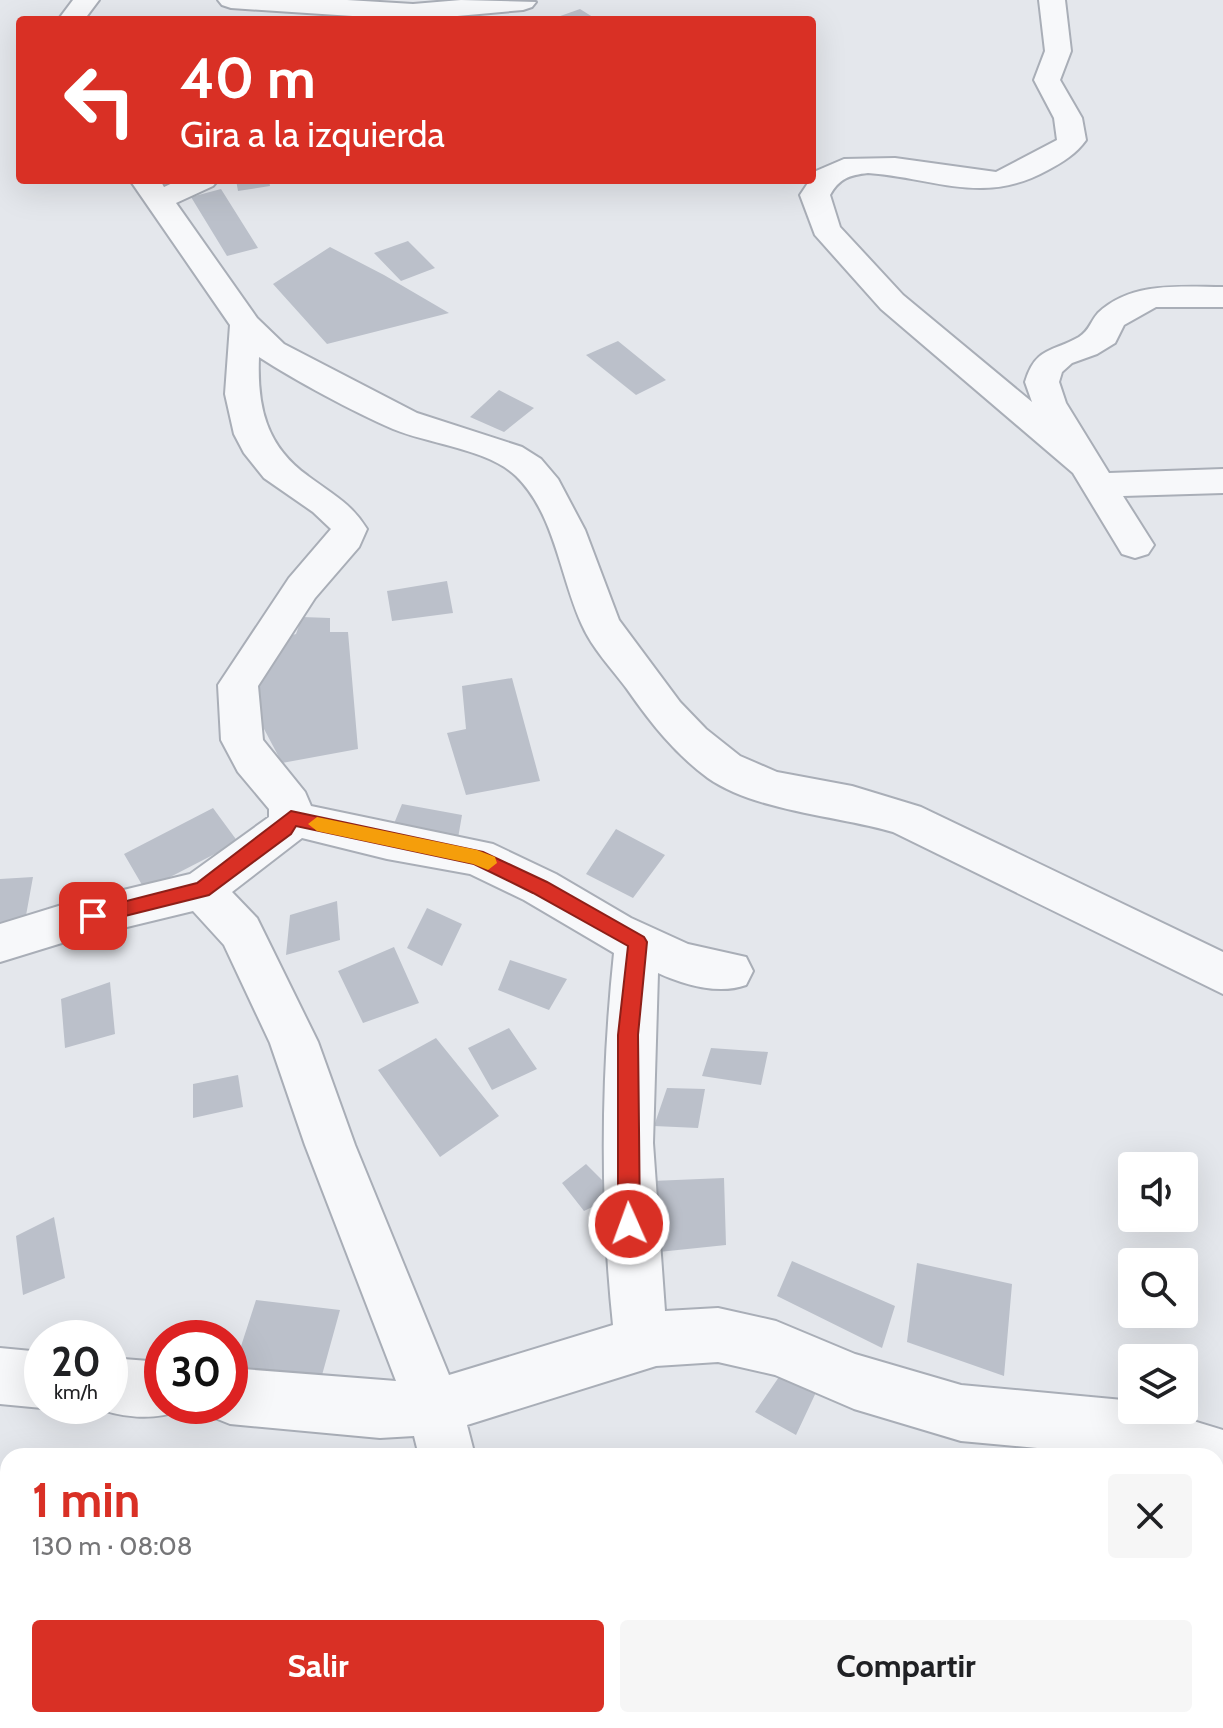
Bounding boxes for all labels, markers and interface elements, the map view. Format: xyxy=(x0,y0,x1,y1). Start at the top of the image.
text: 40 m xyxy=(180,44,316,112)
icon: left xyxy=(48,48,152,152)
text: Gira a la izquierda xyxy=(180,112,445,156)
pin xyxy=(59,882,127,950)
icon: arrive xyxy=(71,894,115,938)
map controls xyxy=(1118,1152,1198,1424)
button: sound xyxy=(1118,1152,1198,1232)
position arrow xyxy=(587,1182,671,1266)
button: search xyxy=(1118,1248,1198,1328)
speed limit sign: 30 xyxy=(144,1320,248,1424)
text: 20 xyxy=(51,1337,101,1386)
button: layers xyxy=(1118,1344,1198,1424)
text: km/h xyxy=(54,1380,98,1404)
text: 1 min xyxy=(32,1471,140,1529)
button: close xyxy=(1108,1474,1192,1558)
text: 130 m · 08:08 xyxy=(32,1530,192,1562)
button: Salir xyxy=(32,1620,604,1712)
button: Compartir xyxy=(620,1620,1192,1712)

